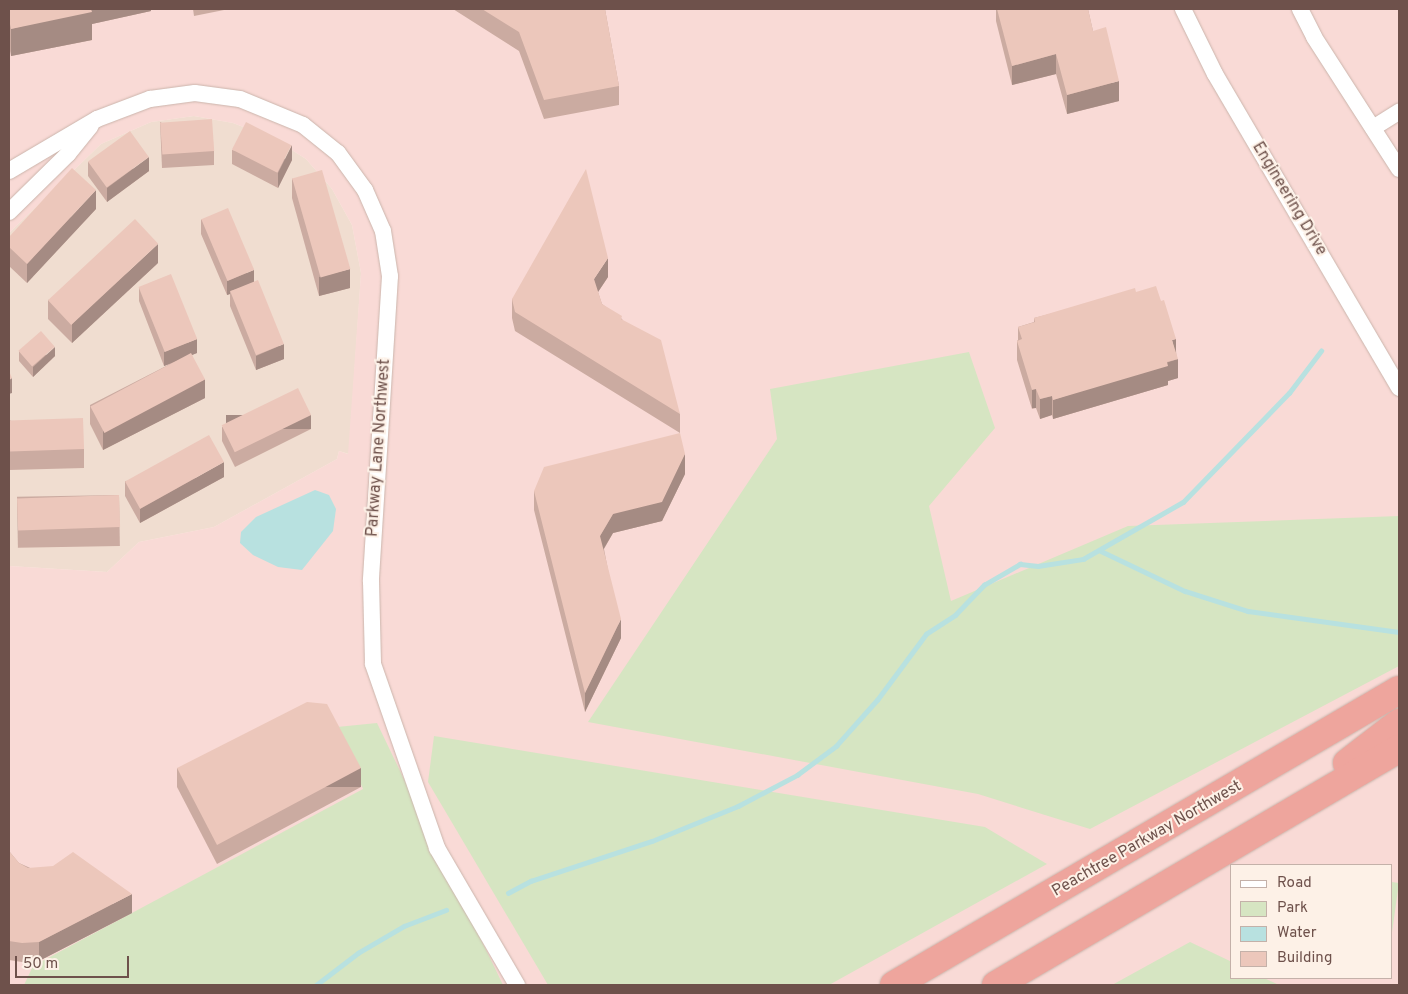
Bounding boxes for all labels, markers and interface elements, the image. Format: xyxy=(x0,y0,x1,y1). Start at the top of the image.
street label: Engineering Drive xyxy=(1248,139,1330,259)
street label: Parkway Lane Northwest xyxy=(363,358,395,538)
street label: Peachtree Parkway Northwest xyxy=(1049,777,1245,901)
legend xyxy=(1230,864,1393,979)
text: Road xyxy=(1277,874,1312,893)
text: Park xyxy=(1277,899,1308,918)
text: Water xyxy=(1277,924,1316,943)
scale bar xyxy=(18,946,131,978)
text: Building xyxy=(1277,949,1332,968)
text: 50 m xyxy=(23,955,58,974)

